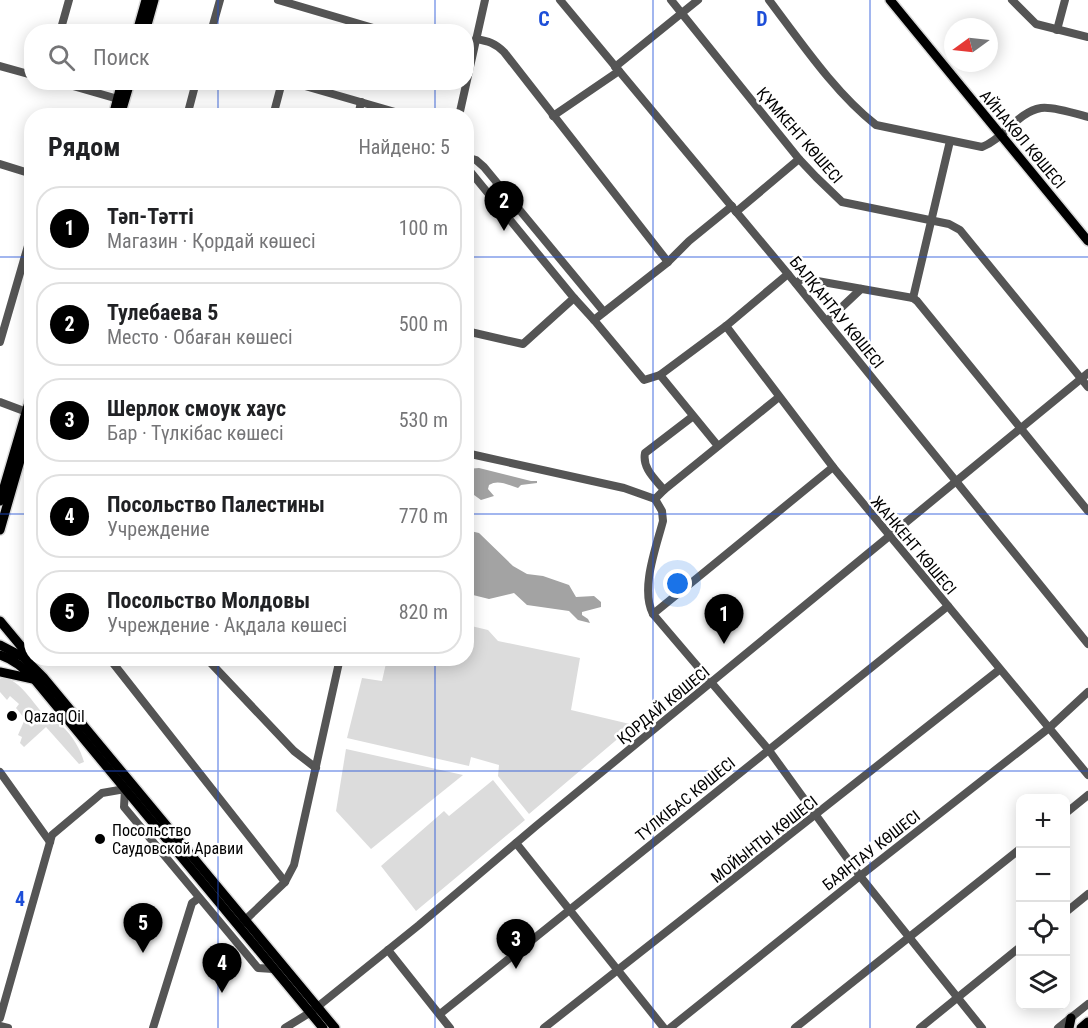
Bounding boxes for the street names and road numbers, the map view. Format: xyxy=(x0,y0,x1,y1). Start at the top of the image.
street label: ҚҰМКЕНТ КӨШЕСІ xyxy=(753,83,846,187)
street label: АЙНАКӨЛ КӨШЕСІ xyxy=(976,86,1069,192)
street label: БАЛҚАНТАУ КӨШЕСІ xyxy=(786,253,888,372)
street label: ЖАНКЕНТ КӨШЕСІ xyxy=(867,492,960,598)
street label: ҚОРДАЙ КӨШЕСІ xyxy=(613,662,713,748)
street label: ТҮЛКІБАС КӨШЕСІ xyxy=(632,753,739,845)
street label: МОЙЫНТЫ КӨШЕСІ xyxy=(707,792,821,887)
street label: БАЯНТАУ КӨШЕСІ xyxy=(819,806,924,894)

